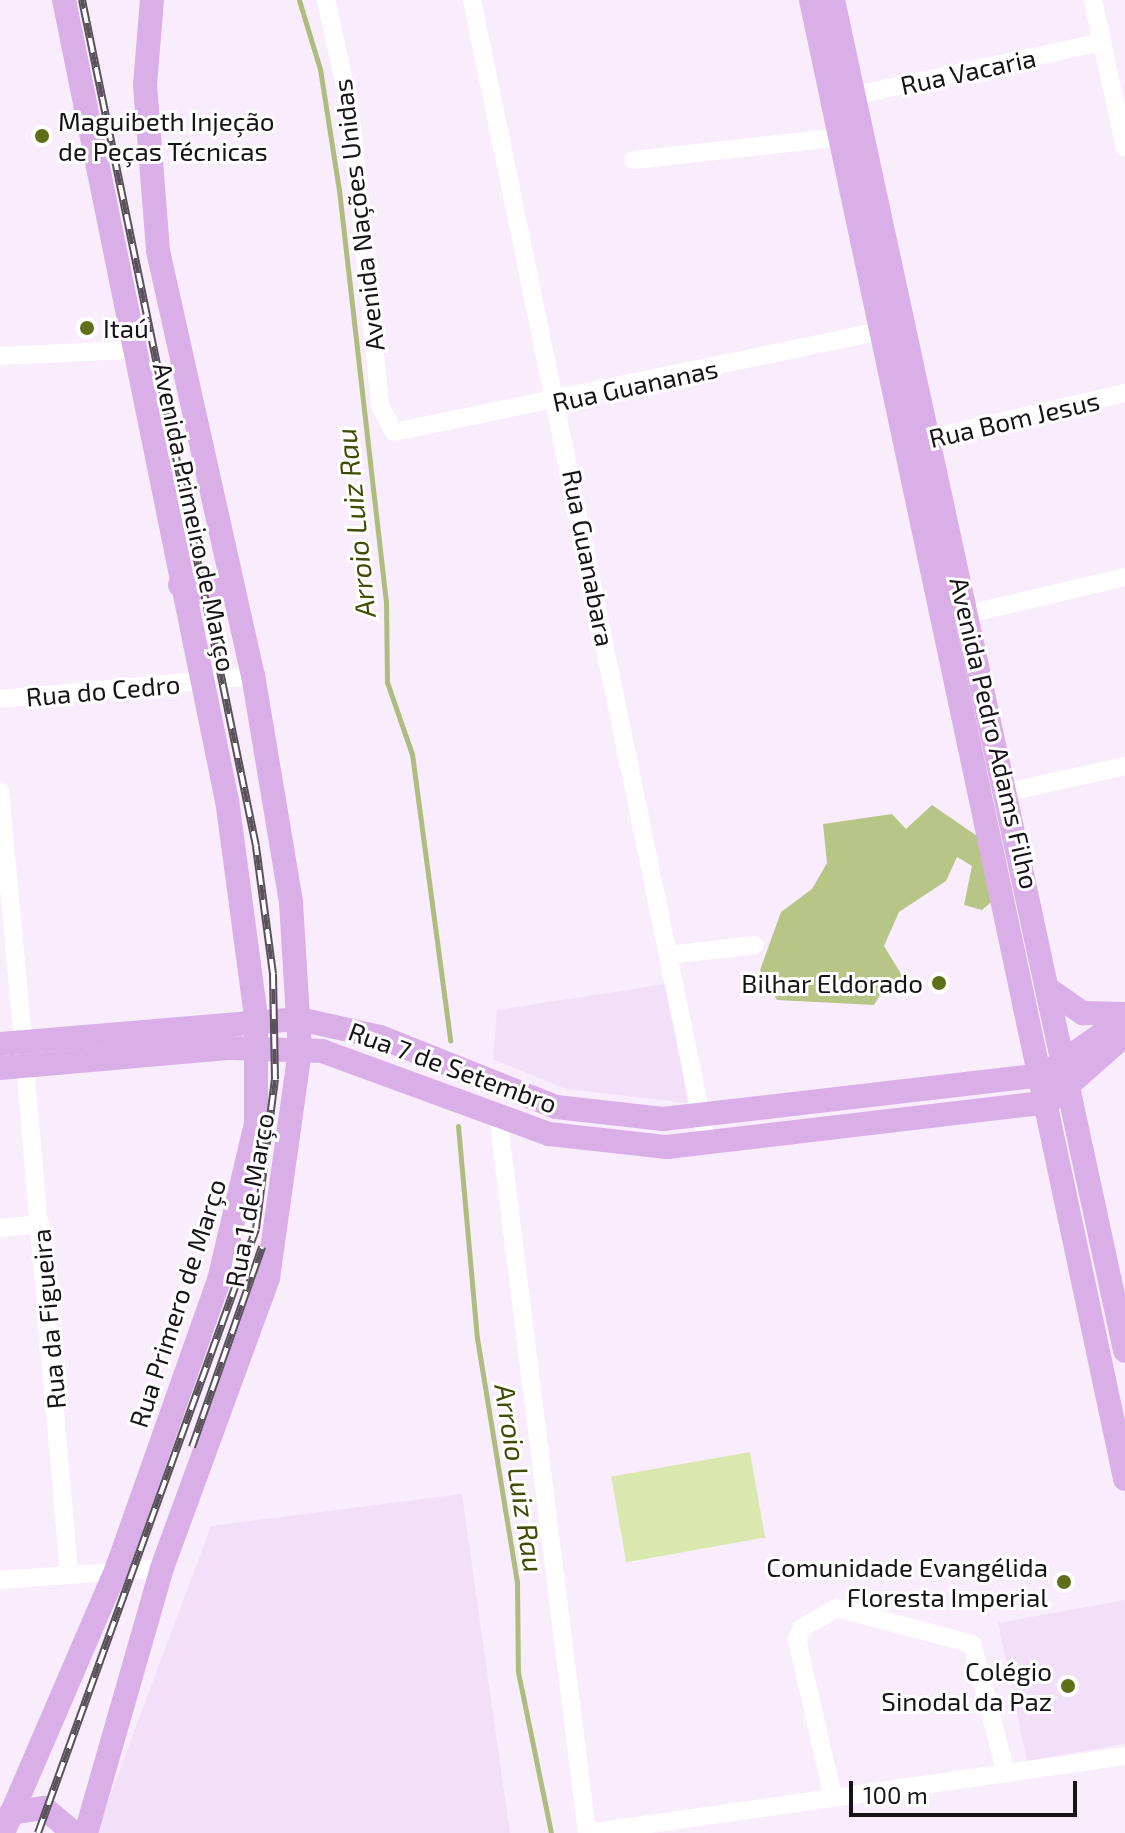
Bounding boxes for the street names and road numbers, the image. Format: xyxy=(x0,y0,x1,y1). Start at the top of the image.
street label: Rua Vacaria xyxy=(897,41,1039,101)
street label: Avenida Nações Unidas xyxy=(326,77,390,353)
street label: Rua Guananas xyxy=(549,352,721,418)
street label: Avenida Primeiro de Março xyxy=(147,360,243,674)
street label: Rua Bom Jesus xyxy=(925,384,1103,454)
street label: Rua Guanabara xyxy=(557,467,621,649)
street label: Avenida Pedro Adams Filho xyxy=(944,574,1046,892)
street label: Rua do Cedro xyxy=(24,668,182,712)
street label: Rua 7 de Setembro xyxy=(344,1015,562,1119)
street label: Rua 1 de Março xyxy=(218,1111,280,1289)
street label: Rua Primero de Março xyxy=(122,1175,232,1431)
street label: Rua da Figueira xyxy=(25,1228,71,1410)

